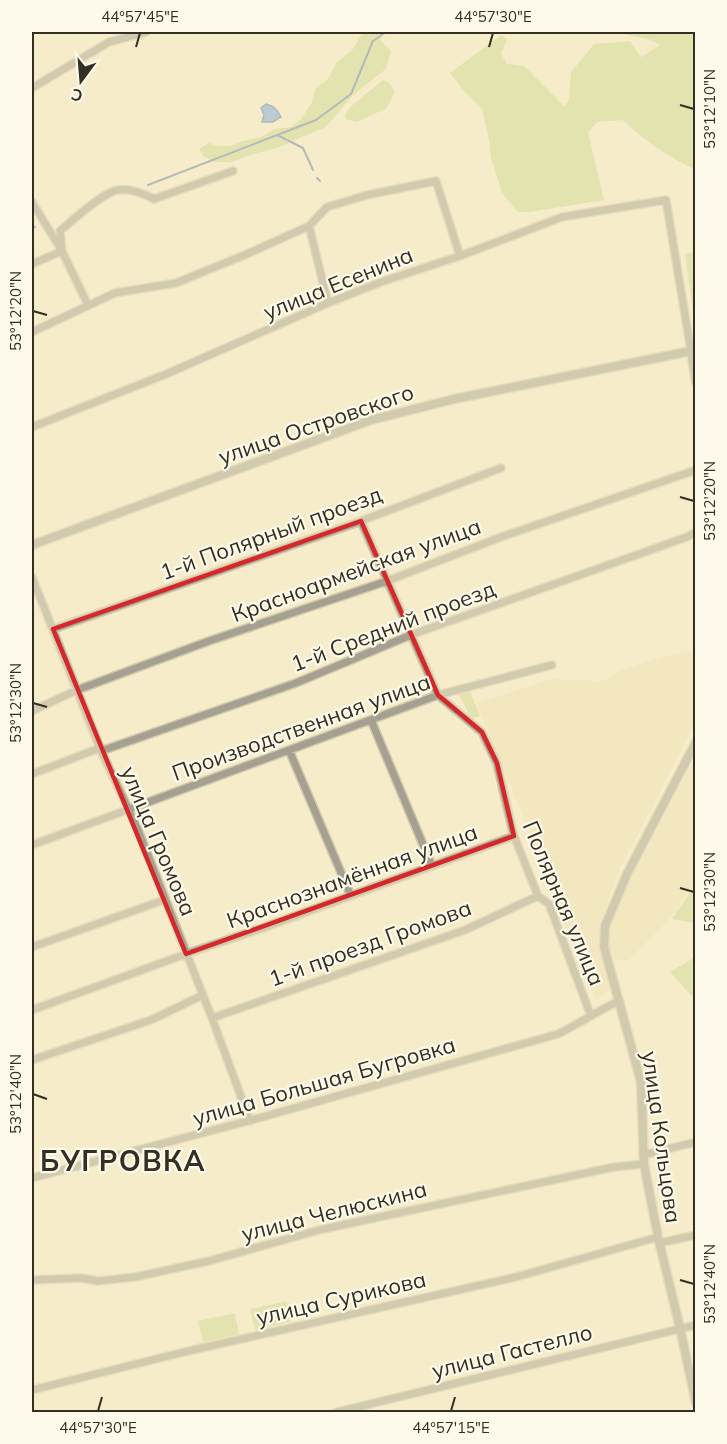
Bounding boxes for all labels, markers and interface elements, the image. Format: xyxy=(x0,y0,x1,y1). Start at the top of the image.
text: 44°57'45"E xyxy=(101,7,179,26)
text: 44°57'30"E xyxy=(454,7,532,26)
north arrow xyxy=(51,51,111,111)
text: 53°12'10"N xyxy=(700,69,719,149)
text: С xyxy=(69,84,85,107)
street label: улица Есенина xyxy=(259,240,417,326)
text: 53°12'20"N xyxy=(6,271,25,351)
street label: улица Островского xyxy=(215,377,417,471)
text: 53°12'20"N xyxy=(700,461,719,541)
street label: 1-й Полярный проезд xyxy=(156,480,386,586)
street label: Красноармейская улица xyxy=(227,512,485,628)
street label: 1-й Средний проезд xyxy=(287,574,499,678)
text: 53°12'30"N xyxy=(6,663,25,743)
street label: Производственная улица xyxy=(168,667,434,787)
street label: улица Громова xyxy=(115,762,203,920)
street label: Полярная улица xyxy=(517,816,611,990)
street label: Краснознамённая улица xyxy=(223,818,481,934)
text: 53°12'30"N xyxy=(700,852,719,932)
street label: 1-й проезд Громова xyxy=(265,893,475,993)
street label: улица Большая Бугровка xyxy=(189,1030,459,1132)
street label: улица Кольцова xyxy=(636,1049,688,1225)
text: 53°12'40"N xyxy=(6,1054,25,1134)
district label: БУГРОВКА xyxy=(40,1143,206,1178)
street label: улица Челюскина xyxy=(238,1174,430,1248)
text: 53°12'40"N xyxy=(700,1244,719,1324)
street label: улица Сурикова xyxy=(253,1265,429,1331)
street label: улица Гастелло xyxy=(429,1318,595,1384)
text: 44°57'30"E xyxy=(59,1418,137,1437)
text: 44°57'15"E xyxy=(412,1418,490,1437)

